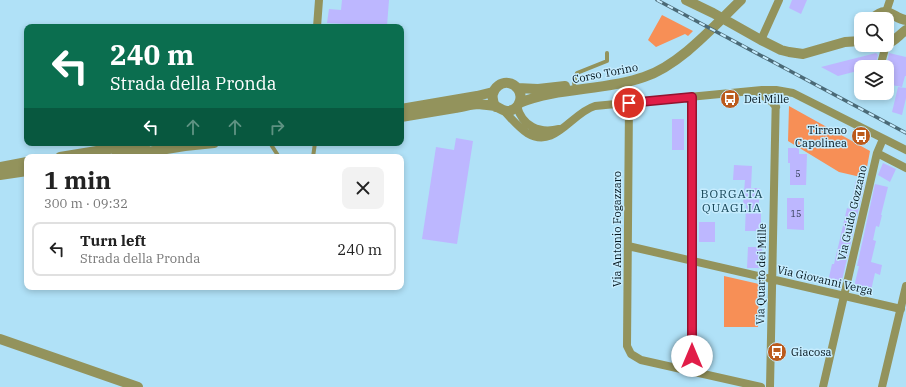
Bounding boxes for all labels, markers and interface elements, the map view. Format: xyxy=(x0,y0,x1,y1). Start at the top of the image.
map controls xyxy=(854,12,894,100)
button: search xyxy=(854,12,894,52)
text: 240 m xyxy=(110,36,194,73)
icon: left xyxy=(44,40,96,92)
street label: Corso Torino xyxy=(571,60,639,86)
button: layers xyxy=(854,60,894,100)
text: Strada della Pronda xyxy=(110,72,277,95)
pin xyxy=(612,86,646,120)
bus stop icon: Dei Mille xyxy=(719,88,741,110)
icon: arrive xyxy=(618,92,640,114)
place label: Dei Mille xyxy=(744,92,789,106)
icon: left xyxy=(140,116,162,138)
icon: ahead xyxy=(182,116,204,138)
icon: ahead xyxy=(224,116,246,138)
icon: right xyxy=(266,116,288,138)
place label: Tirreno Capolinea xyxy=(795,123,847,150)
bus stop icon: Tirreno Capolinea xyxy=(850,125,872,147)
text: 1 min xyxy=(44,164,111,196)
street label: Via Guido Gozzano xyxy=(834,164,870,262)
button: close xyxy=(342,167,384,209)
house number: 5 xyxy=(795,168,801,179)
street label: Via Antonio Fogazzaro xyxy=(610,171,624,287)
district label: BORGATA QUAGLIA xyxy=(700,186,764,215)
text: 300 m · 09:32 xyxy=(44,195,128,212)
house number: 15 xyxy=(791,208,801,219)
street label: Via Quarto dei Mille xyxy=(753,223,769,325)
text: Turn left xyxy=(80,231,146,250)
icon: left xyxy=(46,238,68,260)
text: 240 m xyxy=(337,240,382,259)
text: Strada della Pronda xyxy=(80,250,200,267)
street label: Via Giovanni Verga xyxy=(776,262,874,298)
position arrow xyxy=(671,335,713,377)
bus stop icon: Giacosa xyxy=(766,341,788,363)
place label: Giacosa xyxy=(791,345,832,359)

